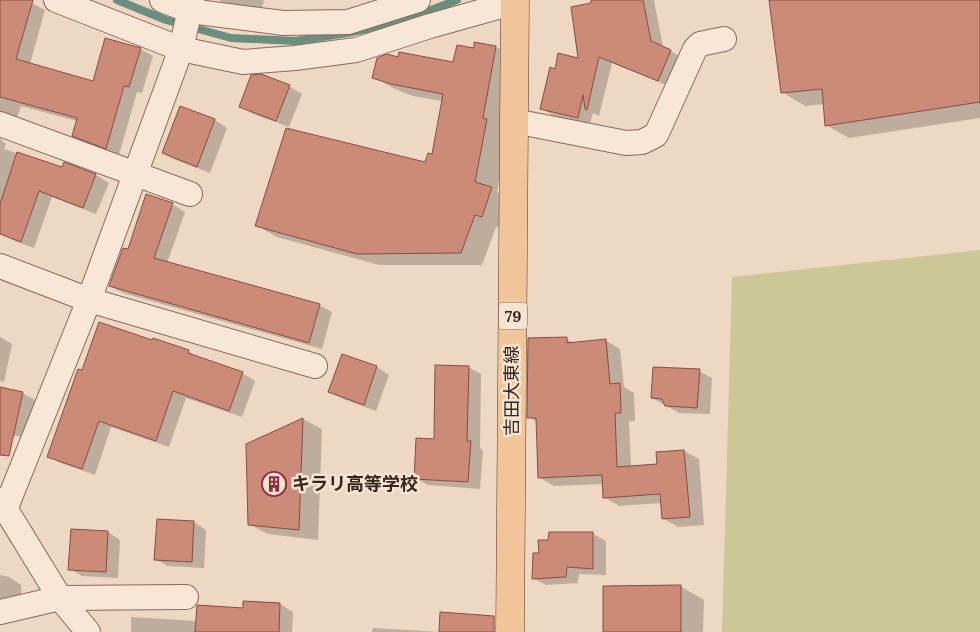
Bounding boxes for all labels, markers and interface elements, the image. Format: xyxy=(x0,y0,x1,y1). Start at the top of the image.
road number: 79 xyxy=(499,302,527,330)
street label: 吉田大東線 xyxy=(500,346,523,436)
building icon: キラリ高等学校 xyxy=(261,471,287,497)
place label: キラリ高等学校 xyxy=(292,472,418,495)

